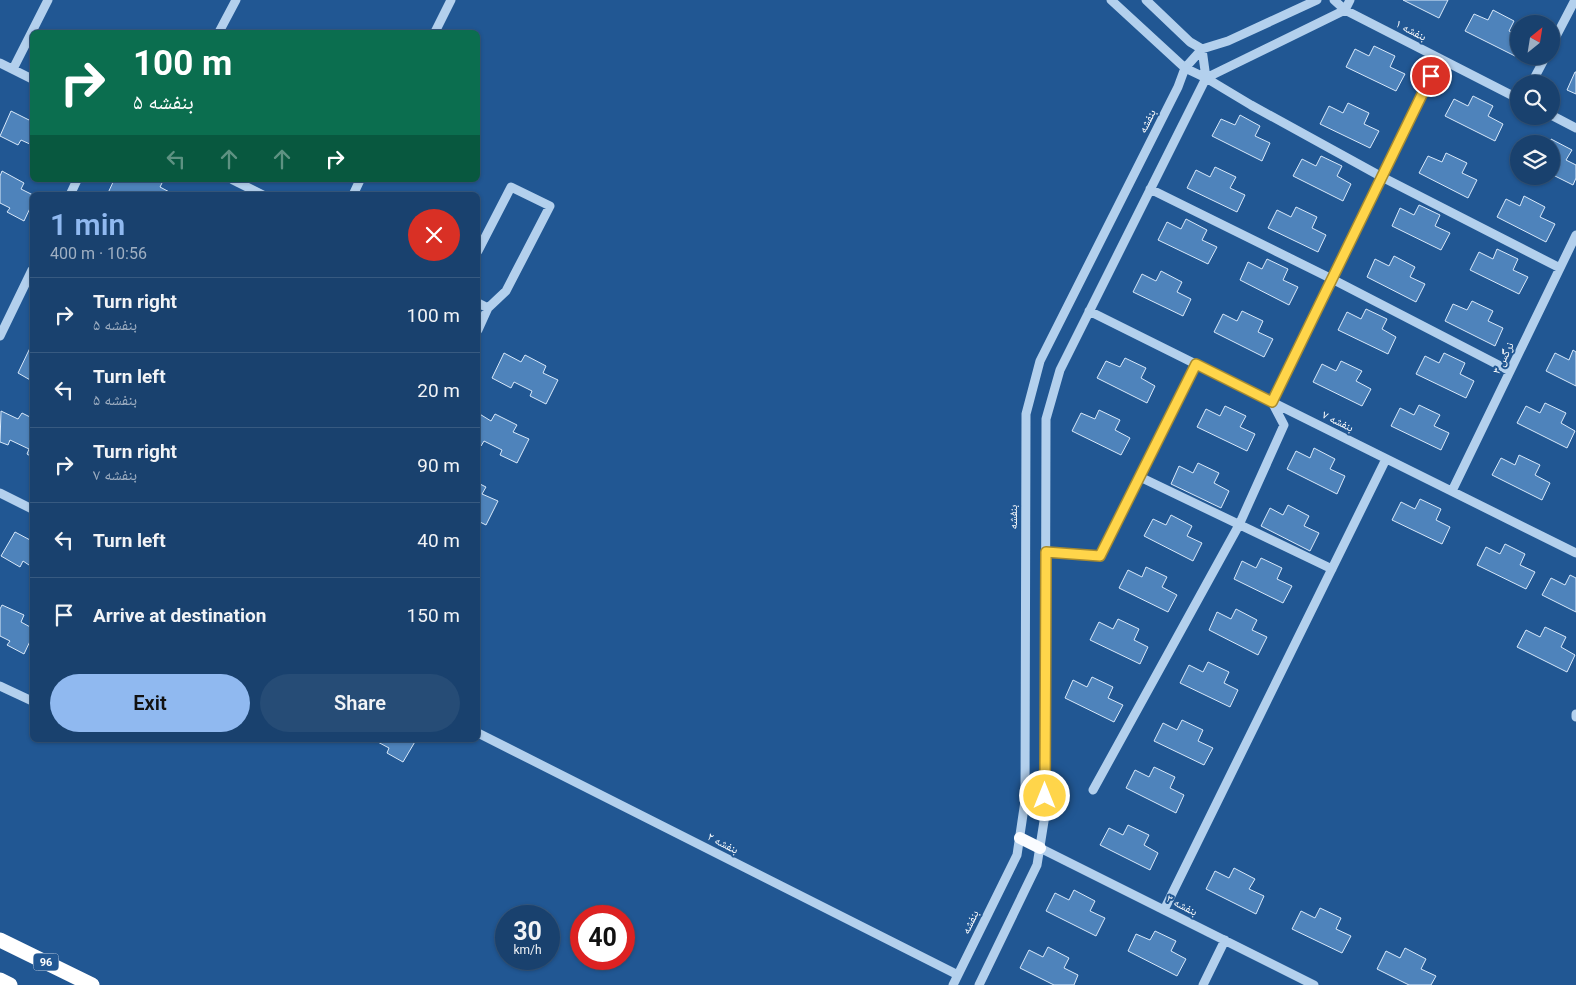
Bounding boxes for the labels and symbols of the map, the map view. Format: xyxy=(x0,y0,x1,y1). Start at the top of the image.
north arrow xyxy=(1510,15,1560,65)
street label: بنفشه ۱ xyxy=(1393,16,1429,44)
pin xyxy=(1410,55,1452,97)
street label: بنفشه xyxy=(1135,107,1159,135)
street label: نرگس ۳ xyxy=(1489,340,1517,376)
street label: بنفشه ۷ xyxy=(1320,407,1356,435)
street label: بنفشه xyxy=(1006,505,1020,529)
position arrow xyxy=(1018,769,1070,821)
street label: بنفشه ۲ xyxy=(705,829,741,857)
street label: بنفشه ۳ xyxy=(1164,891,1200,919)
speed limit sign: 40 xyxy=(570,905,635,970)
street label: بنفشه xyxy=(958,908,982,936)
road number: 96 xyxy=(34,954,58,970)

